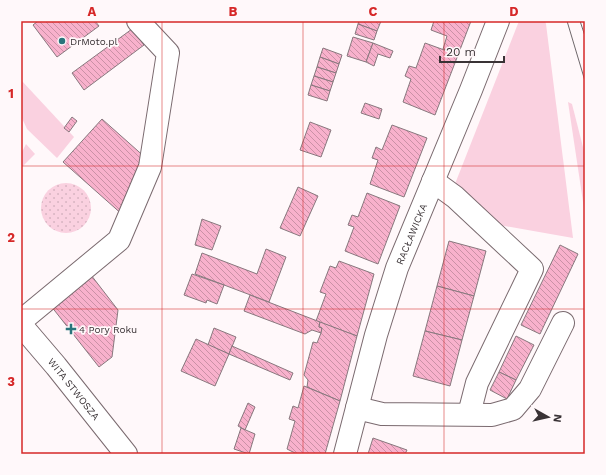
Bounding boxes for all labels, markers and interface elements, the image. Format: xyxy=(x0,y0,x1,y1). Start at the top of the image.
text: A xyxy=(88,4,97,19)
text: B xyxy=(229,4,238,19)
text: C xyxy=(369,4,378,19)
text: D xyxy=(509,4,519,19)
marker: DrMoto.pl xyxy=(57,36,67,46)
place label: DrMoto.pl xyxy=(70,36,118,47)
scale bar xyxy=(440,38,504,64)
text: 20 m xyxy=(446,45,476,59)
text: 1 xyxy=(8,86,14,101)
street label: RACŁAWICKA xyxy=(394,202,429,266)
text: 2 xyxy=(7,230,15,245)
marker: 4 Pory Roku xyxy=(66,324,76,334)
place label: 4 Pory Roku xyxy=(79,324,137,335)
street label: WITA STWOSZA xyxy=(46,356,102,423)
text: 3 xyxy=(7,374,15,389)
north arrow xyxy=(528,397,568,437)
text: N xyxy=(550,413,564,423)

